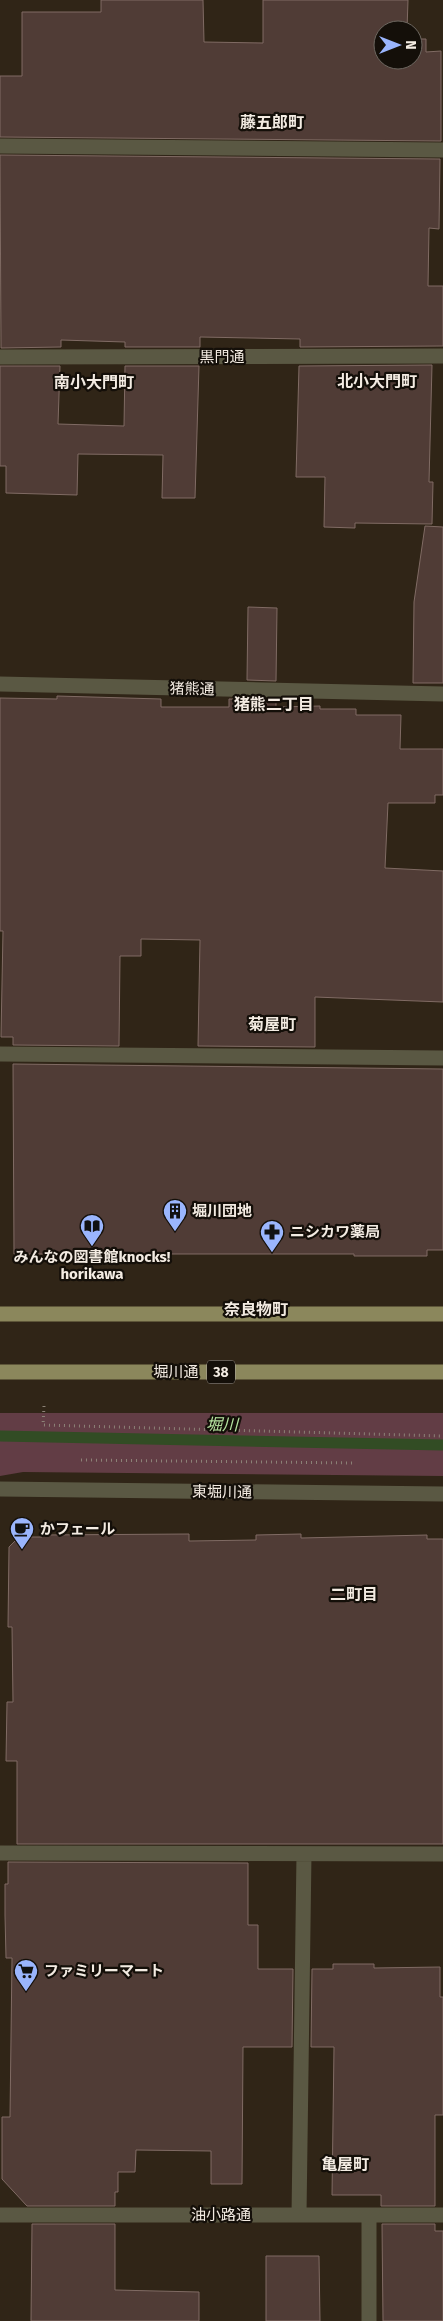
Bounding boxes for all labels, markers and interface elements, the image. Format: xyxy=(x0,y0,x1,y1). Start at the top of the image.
north arrow xyxy=(373,20,423,70)
text: N xyxy=(402,40,419,50)
district label: 藤五郎町 xyxy=(240,113,304,132)
street label: 黒門通 xyxy=(199,348,245,366)
district label: 北小大門町 xyxy=(337,372,417,391)
district label: 南小大門町 xyxy=(54,373,134,392)
street label: 猪熊通 xyxy=(169,680,215,698)
district label: 猪熊二丁目 xyxy=(234,695,314,714)
district label: 菊屋町 xyxy=(248,1015,296,1034)
building icon: 堀川団地 xyxy=(162,1198,188,1232)
place label: 堀川団地 xyxy=(192,1202,252,1220)
library icon: みんなの図書館knocks! horikawa xyxy=(79,1213,105,1247)
pharmacy icon: ニシカワ薬局 xyxy=(259,1219,285,1253)
place label: ニシカワ薬局 xyxy=(290,1223,380,1241)
place label: みんなの図書館knocks! horikawa xyxy=(14,1248,171,1283)
district label: 奈良物町 xyxy=(224,1300,288,1319)
road number: 38 xyxy=(207,1360,235,1384)
street label: 堀川通 xyxy=(153,1363,199,1381)
water label: 堀川 xyxy=(206,1415,240,1434)
street label: 東堀川通 xyxy=(192,1482,252,1502)
cafe icon: かフェール xyxy=(9,1516,35,1550)
place label: かフェール xyxy=(40,1520,115,1538)
district label: 二町目 xyxy=(330,1585,378,1604)
supermarket icon: ファミリーマート xyxy=(13,1958,39,1992)
place label: ファミリーマート xyxy=(44,1962,164,1980)
district label: 亀屋町 xyxy=(321,2155,369,2174)
street label: 油小路通 xyxy=(191,2206,251,2224)

